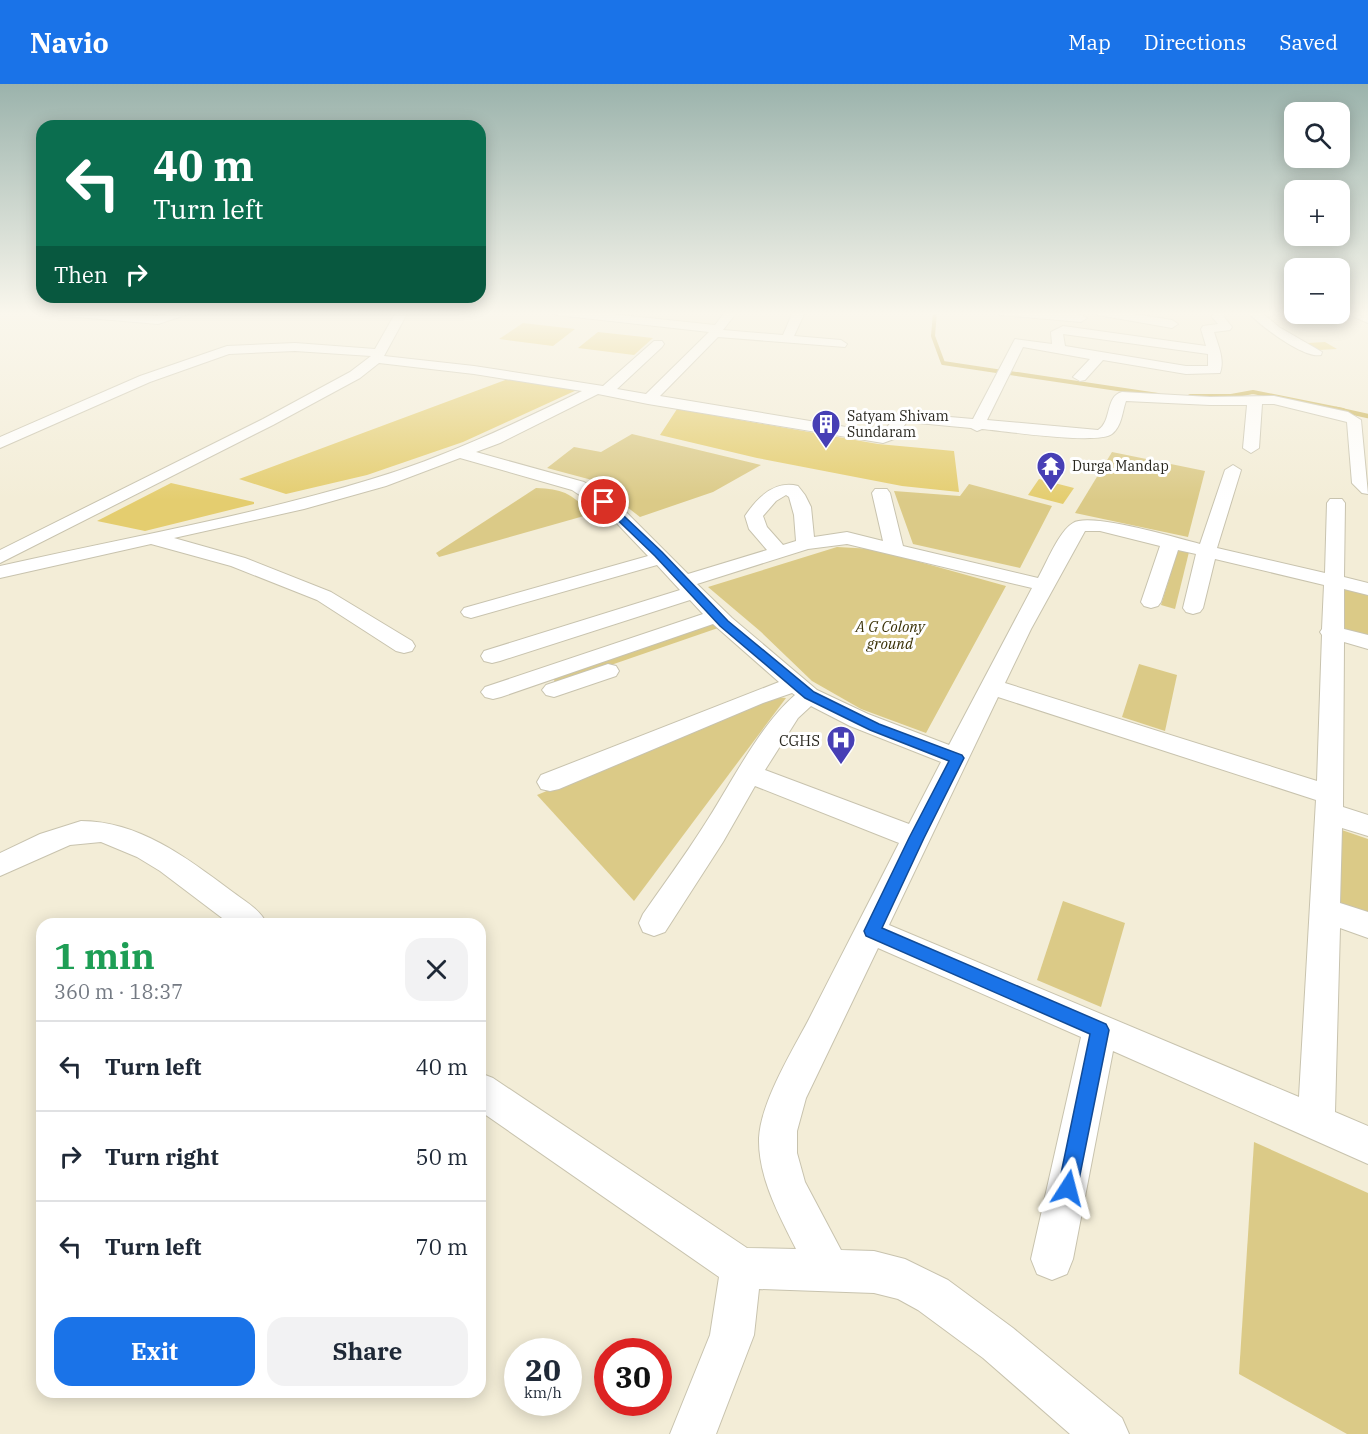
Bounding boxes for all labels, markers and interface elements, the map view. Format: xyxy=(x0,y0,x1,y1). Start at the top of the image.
text: Navio xyxy=(30,24,109,61)
text: Map xyxy=(1068,28,1111,56)
text: Directions xyxy=(1144,28,1246,56)
text: Saved xyxy=(1279,28,1338,56)
map controls xyxy=(1284,102,1350,324)
button: search xyxy=(1284,102,1350,168)
text: 40 m xyxy=(153,138,254,193)
icon: left xyxy=(54,144,132,222)
button: + xyxy=(1284,180,1350,246)
text: Turn left xyxy=(153,191,264,226)
icon: right xyxy=(120,258,153,291)
button: − xyxy=(1284,258,1350,324)
text: Then xyxy=(54,260,108,289)
place label: Satyam Shivam Sundaram xyxy=(847,407,949,441)
building icon: Satyam Shivam Sundaram xyxy=(810,408,842,450)
temple icon: Durga Mandap xyxy=(1035,450,1067,492)
place label: Durga Mandap xyxy=(1072,457,1169,475)
pin xyxy=(578,476,629,527)
icon: arrive xyxy=(587,485,620,518)
park label: A G Colony ground xyxy=(854,617,926,653)
hospital icon: CGHS xyxy=(825,724,857,766)
place label: CGHS xyxy=(779,731,820,750)
text: 1 min xyxy=(54,932,155,979)
button: close xyxy=(405,938,468,1001)
text: 360 m · 18:37 xyxy=(54,978,183,1005)
icon: left xyxy=(54,1050,87,1083)
text: Turn left xyxy=(105,1052,201,1081)
text: 40 m xyxy=(416,1052,468,1081)
icon: right xyxy=(54,1140,87,1173)
text: Turn right xyxy=(105,1142,219,1171)
text: 50 m xyxy=(416,1142,468,1171)
position arrow xyxy=(1036,1156,1100,1220)
icon: left xyxy=(54,1230,87,1263)
text: Turn left xyxy=(105,1232,201,1261)
text: 70 m xyxy=(416,1232,468,1261)
button: Exit xyxy=(54,1317,255,1386)
button: Share xyxy=(267,1317,468,1386)
speed limit sign: 30 xyxy=(594,1338,672,1416)
text: 20 xyxy=(525,1350,561,1389)
text: km/h xyxy=(524,1383,562,1402)

